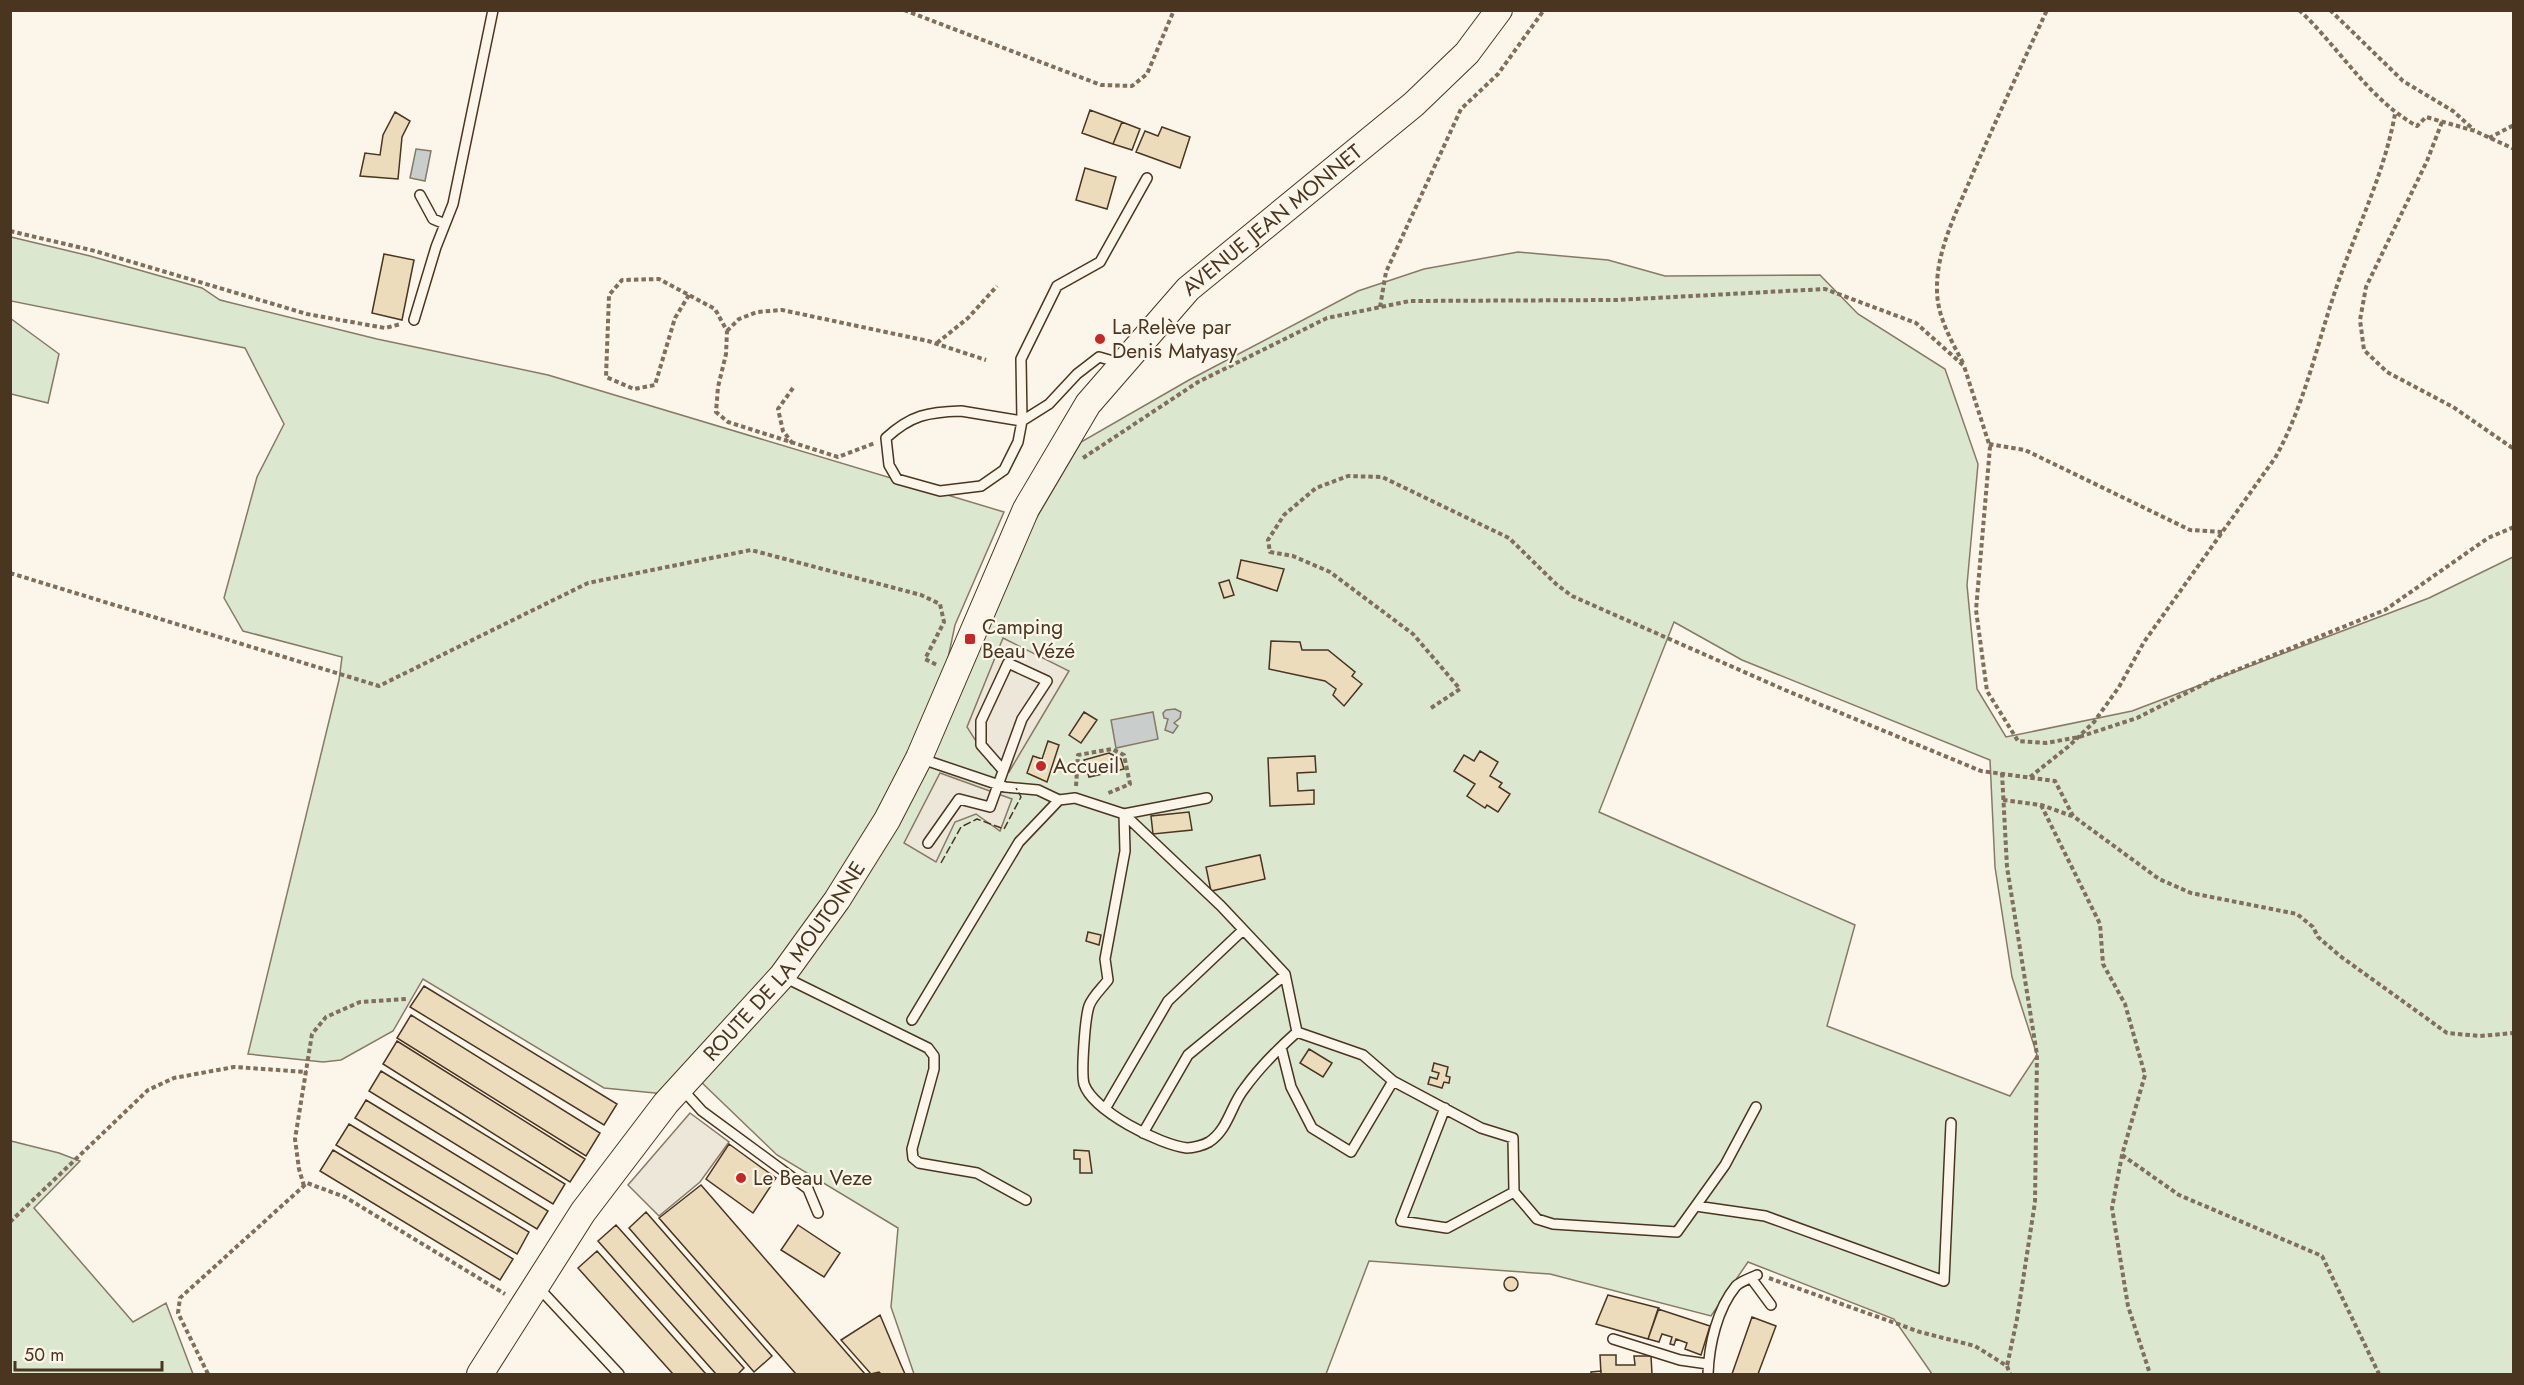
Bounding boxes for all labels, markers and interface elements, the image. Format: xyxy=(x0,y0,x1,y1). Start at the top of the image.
street label: AVENUE JEAN MONNET xyxy=(1176,137,1369,303)
place label: La Relève par Denis Matyasy xyxy=(1112,312,1238,366)
marker: La Relève par Denis Matyasy xyxy=(1093,332,1107,346)
place label: Camping Beau Vézé xyxy=(982,612,1075,666)
marker: Camping Beau Vézé xyxy=(963,632,977,646)
place label: Accueil xyxy=(1053,751,1119,781)
marker: Accueil xyxy=(1034,759,1048,773)
street label: ROUTE DE LA MOUTONNE xyxy=(696,855,873,1068)
place label: Le Beau Veze xyxy=(753,1163,873,1193)
marker: Le Beau Veze xyxy=(734,1171,748,1185)
scale bar xyxy=(15,1334,162,1372)
text: 50 m xyxy=(24,1342,64,1368)

